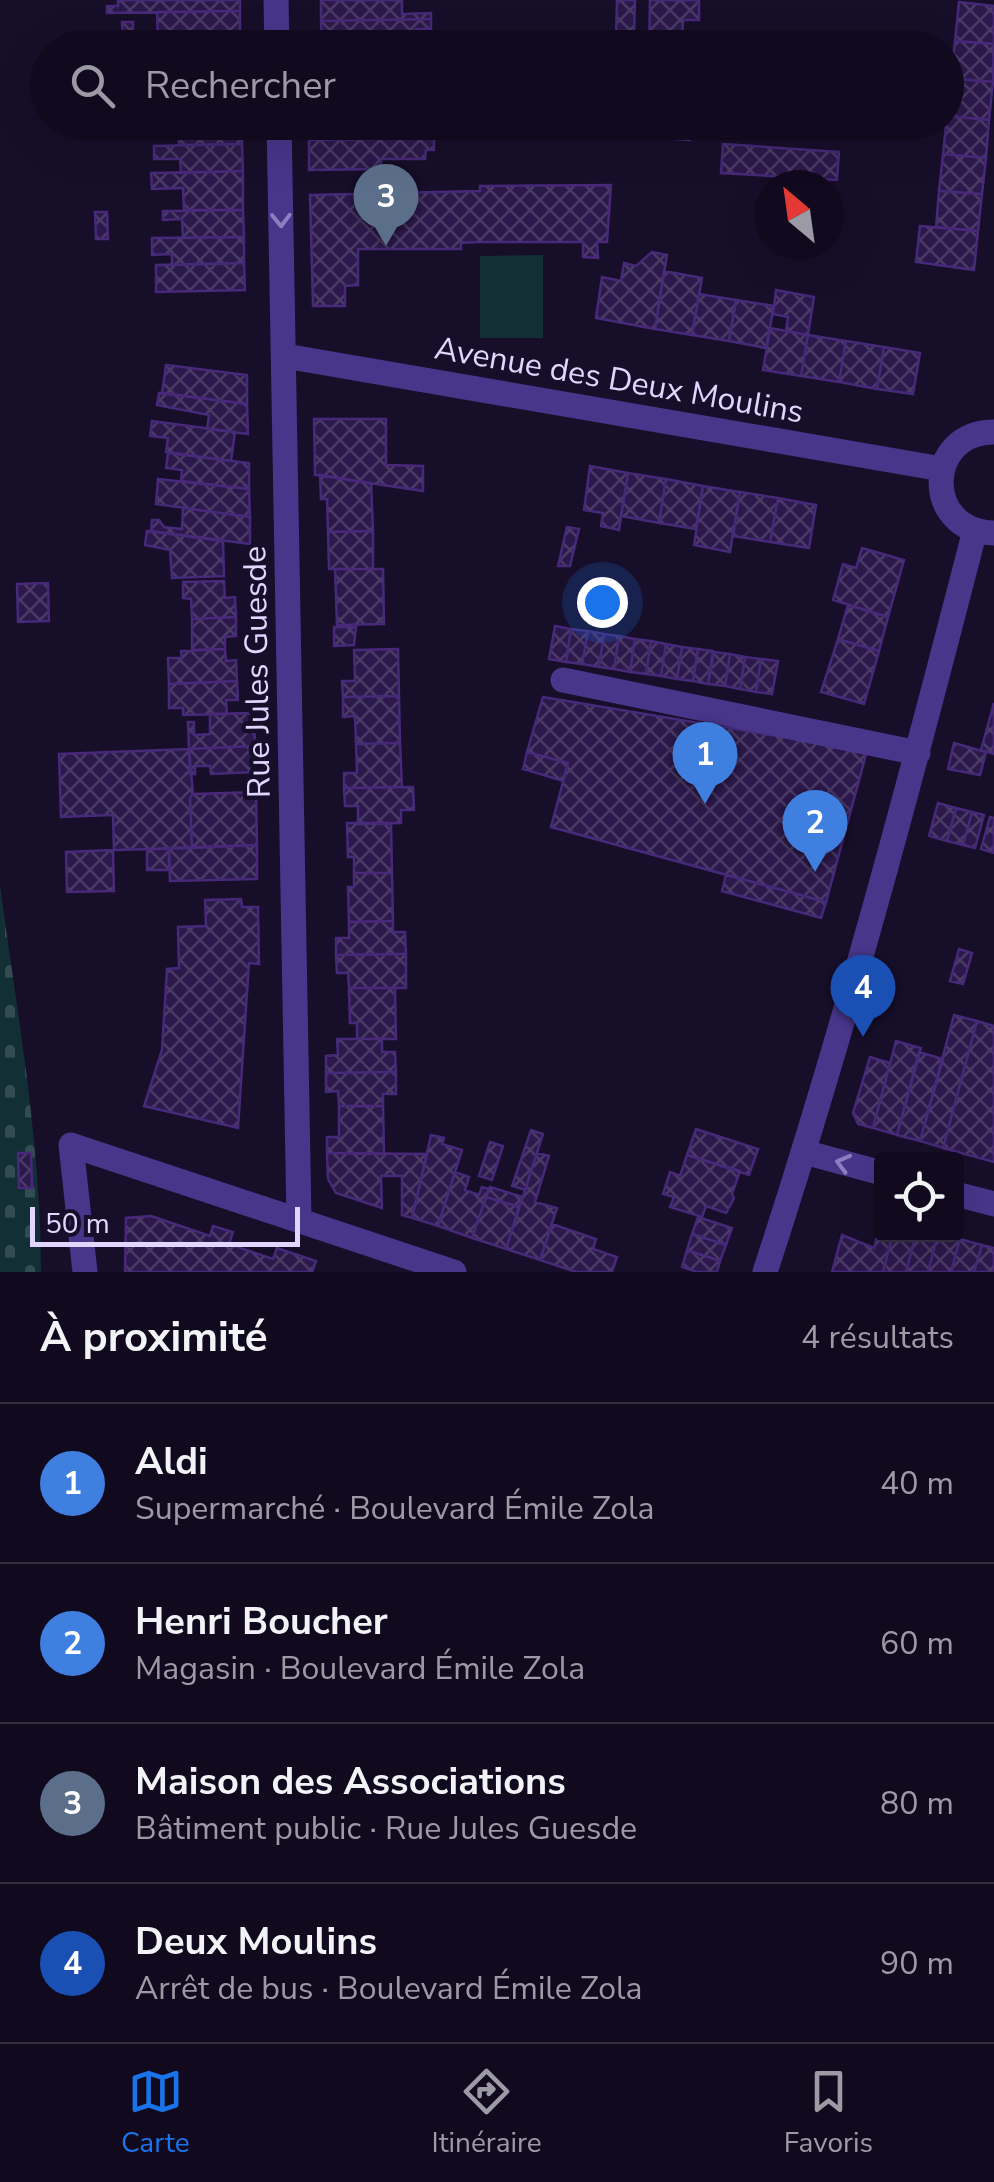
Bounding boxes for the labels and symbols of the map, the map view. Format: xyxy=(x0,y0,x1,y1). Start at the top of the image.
pin: 3 xyxy=(354,164,418,246)
north arrow xyxy=(754,170,844,260)
one-way arrow xyxy=(271,212,292,228)
street label: Avenue des Deux Moulins xyxy=(431,326,807,434)
street label: Rue Jules Guesde xyxy=(233,546,281,798)
your location xyxy=(577,577,628,628)
pin: 1 xyxy=(672,722,738,804)
pin: 2 xyxy=(782,790,848,872)
pin: 4 xyxy=(830,954,896,1037)
one-way arrow xyxy=(835,1154,852,1175)
scale bar xyxy=(30,1202,300,1246)

